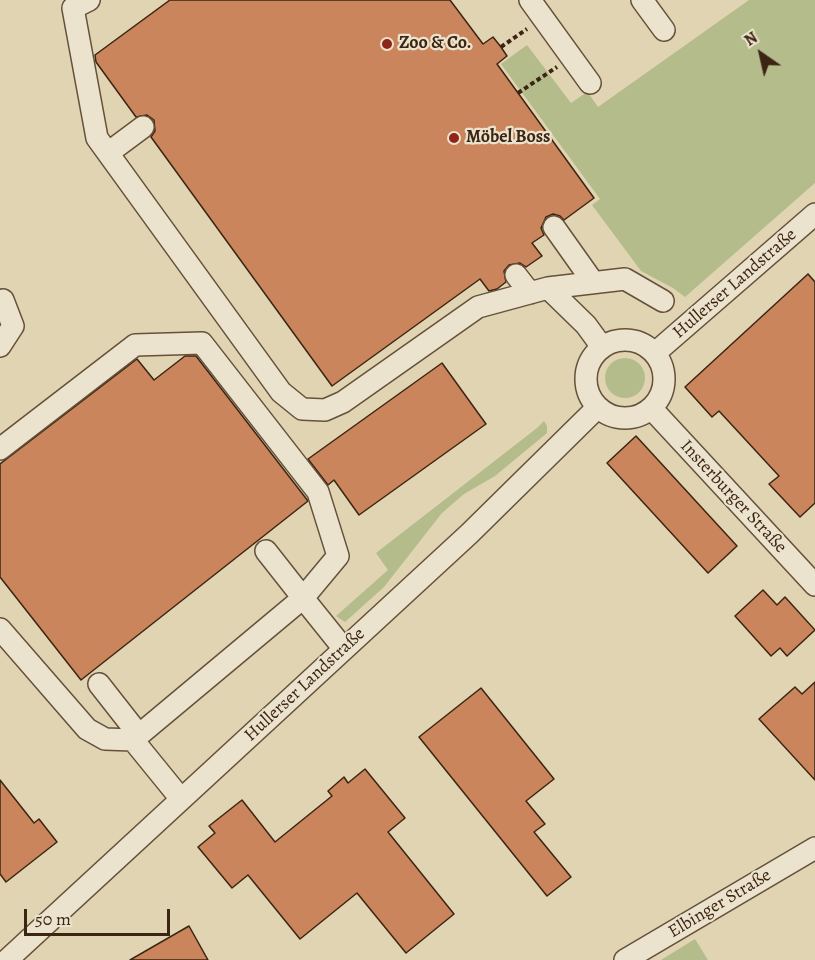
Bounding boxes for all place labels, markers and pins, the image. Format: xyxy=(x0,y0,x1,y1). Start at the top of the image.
place label: Zoo & Co. xyxy=(399,33,471,55)
marker: Zoo & Co. xyxy=(380,37,394,51)
place label: Möbel Boss xyxy=(466,127,550,149)
marker: Möbel Boss xyxy=(447,131,461,145)

